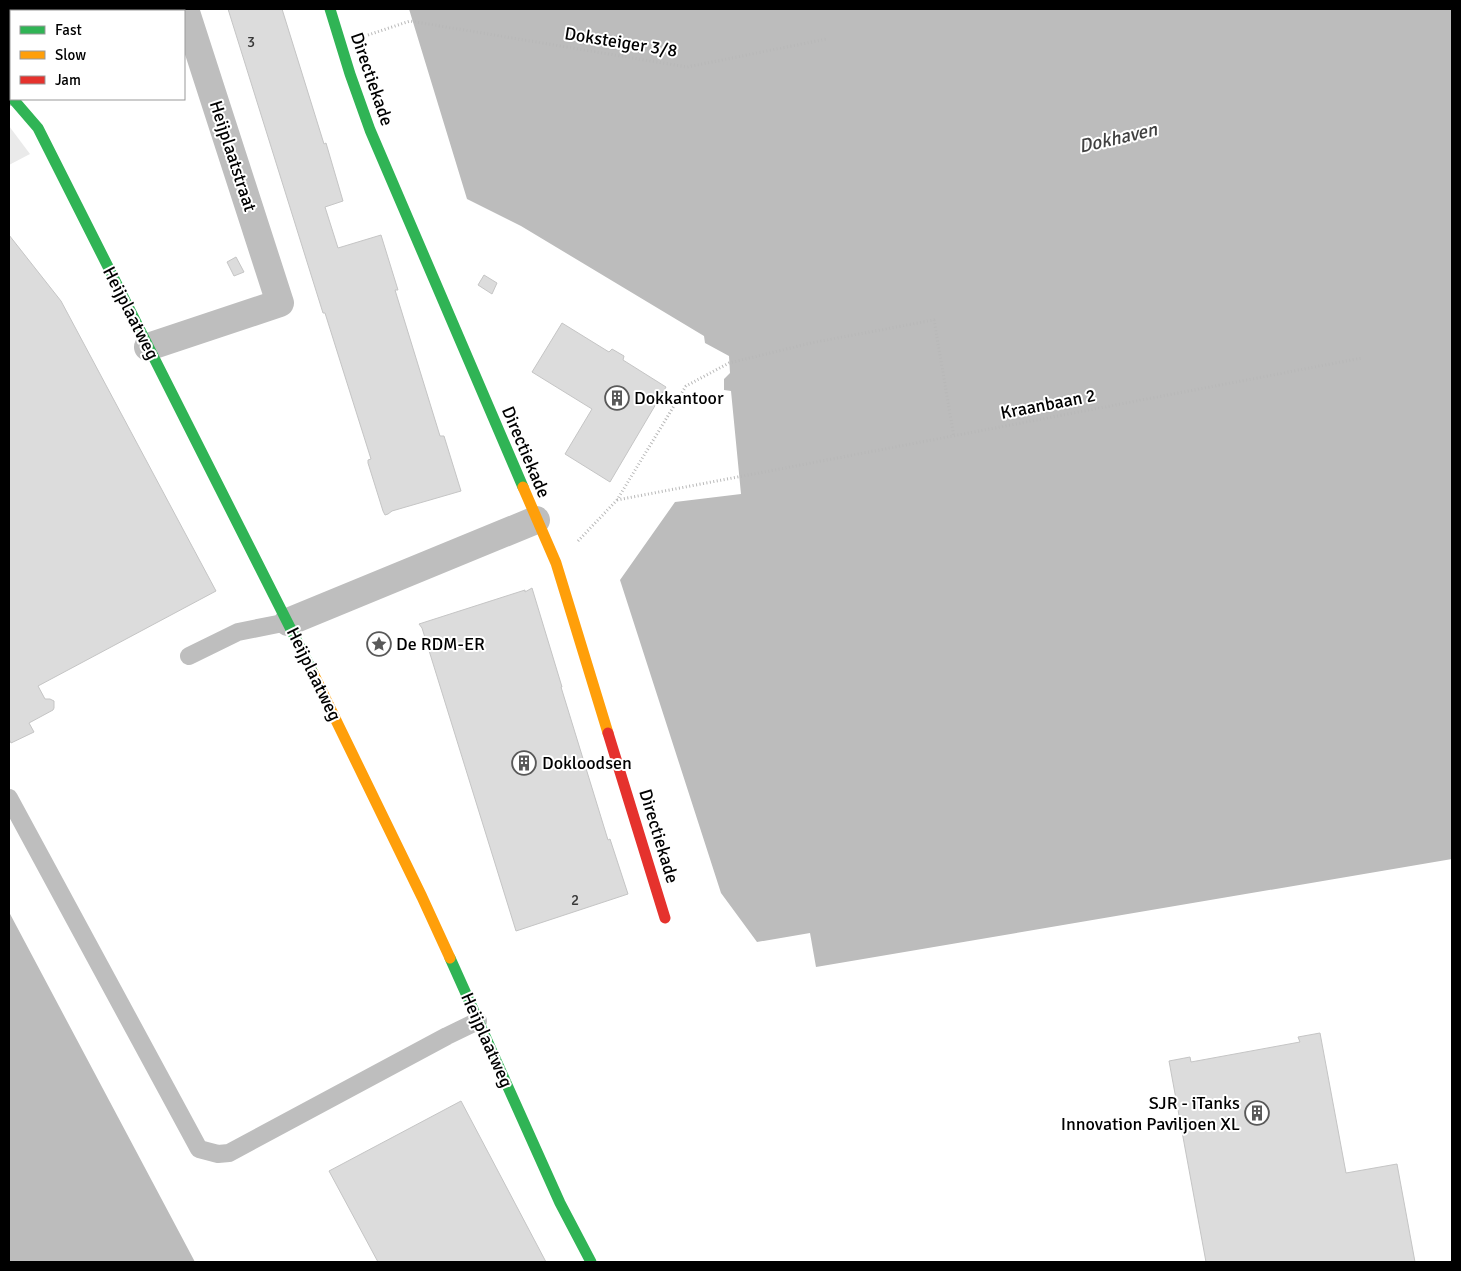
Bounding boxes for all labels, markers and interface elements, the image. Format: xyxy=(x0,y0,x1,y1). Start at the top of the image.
legend xyxy=(10,10,185,100)
text: Fast xyxy=(55,21,82,39)
street label: Doksteiger 3/8 xyxy=(563,22,679,62)
street label: Directiekade xyxy=(346,29,398,129)
house number: 3 xyxy=(247,33,255,51)
text: Slow xyxy=(55,46,86,64)
text: Jam xyxy=(55,71,81,89)
street label: Heijplaatstraat xyxy=(205,98,261,214)
water label: Dokhaven xyxy=(1076,117,1160,159)
street label: Heijplaatweg xyxy=(98,263,164,363)
street label: Kraanbaan 2 xyxy=(999,384,1097,424)
building icon: Dokkantoor xyxy=(604,385,630,411)
place label: Dokkantoor xyxy=(634,387,724,409)
street label: Directiekade xyxy=(497,403,555,501)
street label: Heijplaatweg xyxy=(282,623,346,725)
place icon: De RDM-ER xyxy=(366,631,392,657)
place label: De RDM-ER xyxy=(396,633,485,655)
building icon: Dokloodsen xyxy=(511,750,537,776)
place label: Dokloodsen xyxy=(542,752,632,774)
street label: Directiekade xyxy=(634,786,684,886)
house number: 2 xyxy=(571,891,579,909)
street label: Heijplaatweg xyxy=(456,989,518,1091)
place label: SJR - iTanks Innovation Paviljoen XL xyxy=(1061,1092,1240,1135)
building icon: SJR - iTanks Innovation Paviljoen XL xyxy=(1244,1100,1270,1126)

